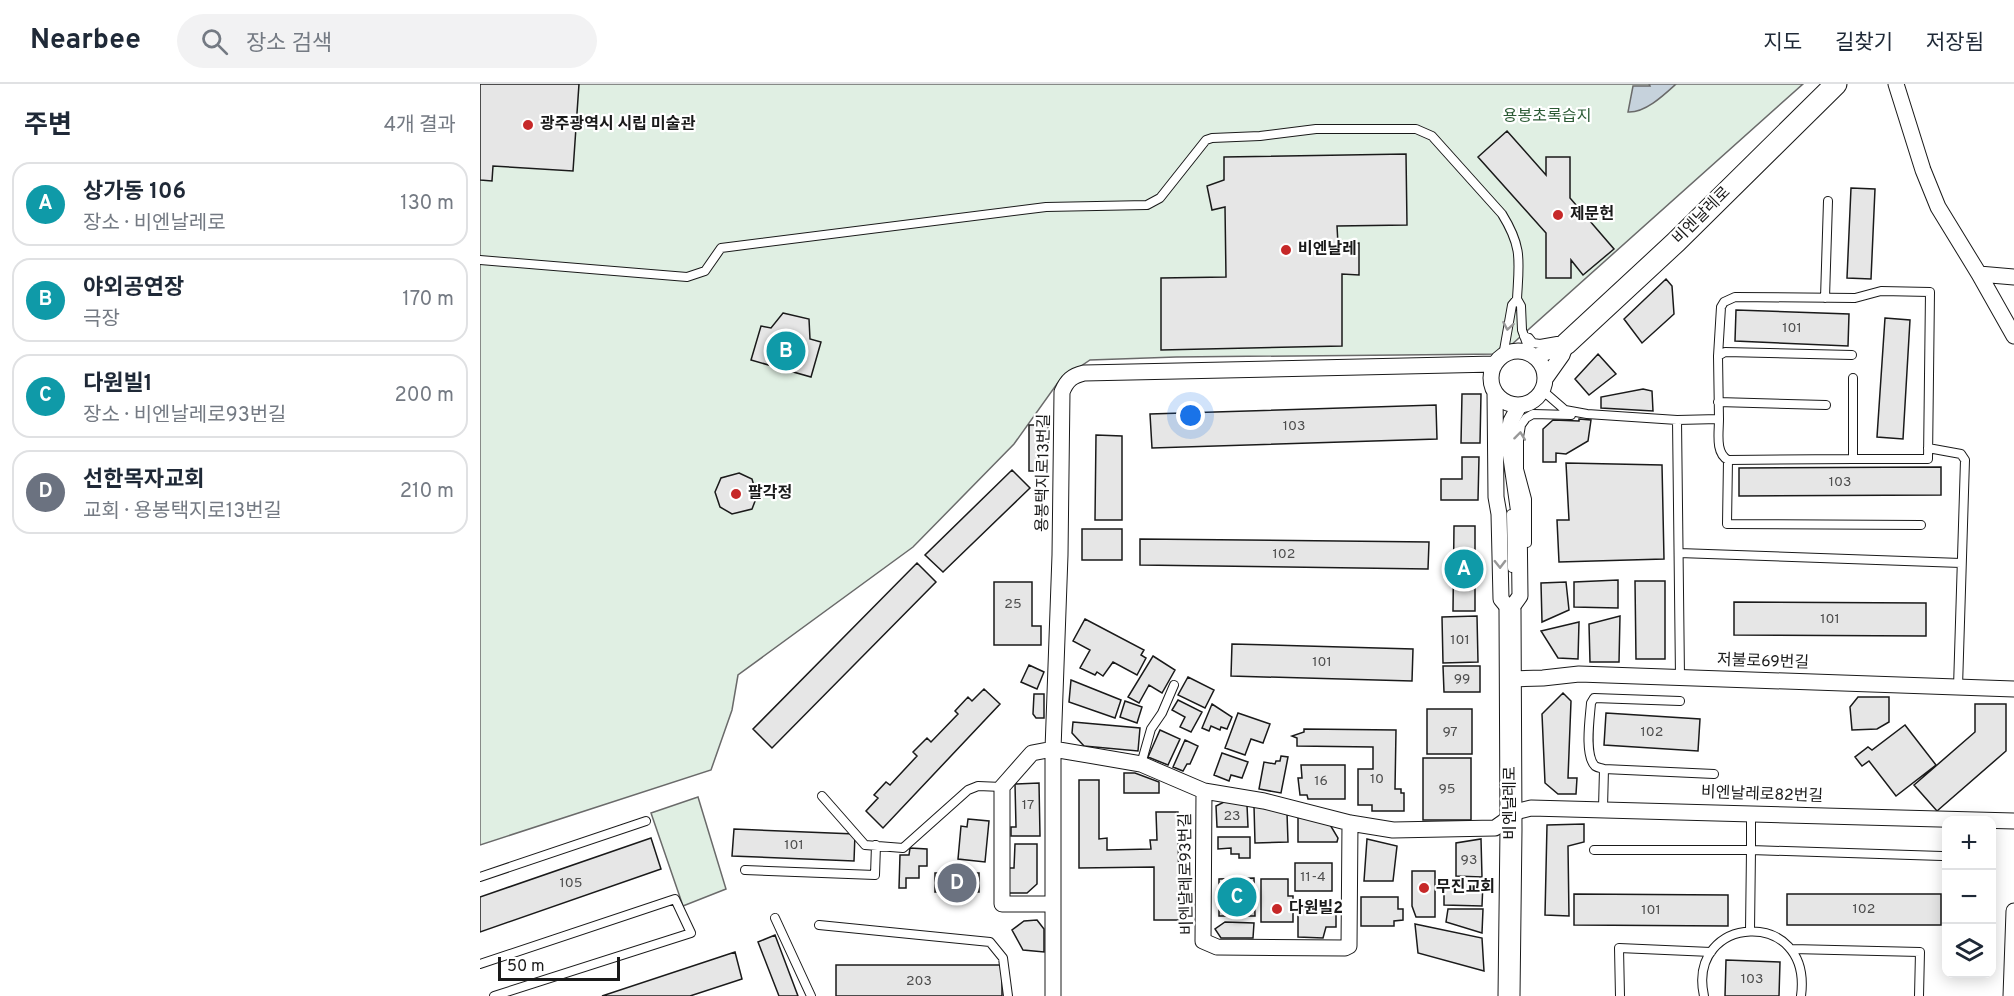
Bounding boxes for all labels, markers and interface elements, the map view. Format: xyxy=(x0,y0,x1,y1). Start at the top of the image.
search box xyxy=(177,14,597,68)
text: Nearbee xyxy=(30,23,141,59)
icon: search xyxy=(198,25,231,58)
text: 지도 xyxy=(1763,30,1802,57)
text: 길찾기 xyxy=(1835,30,1893,57)
text: 저장됨 xyxy=(1926,30,1984,57)
text: 장소 검색 xyxy=(246,31,332,58)
park label: 용봉초록습지 xyxy=(1503,107,1591,127)
text: 주변 xyxy=(24,110,72,143)
text: 4개 결과 xyxy=(384,113,456,139)
place label: 광주광역시 시립 미술관 xyxy=(540,115,695,135)
marker: 광주광역시 시립 미술관 xyxy=(521,118,535,132)
text: 상가동 106 xyxy=(83,179,186,206)
street label: 비엔날레로 xyxy=(1669,183,1735,249)
text: A xyxy=(38,191,53,217)
text: 130 m xyxy=(400,191,454,217)
place label: 제문헌 xyxy=(1570,204,1614,225)
marker: 제문헌 xyxy=(1551,208,1565,222)
text: 장소 · 비엔날레로 xyxy=(83,211,226,237)
place label: 비엔날레 xyxy=(1298,240,1357,260)
marker: 비엔날레 xyxy=(1279,243,1293,257)
text: 야외공연장 xyxy=(83,275,184,302)
text: B xyxy=(39,287,52,313)
text: 170 m xyxy=(402,287,454,313)
text: 극장 xyxy=(83,307,120,333)
house number: 101 xyxy=(1782,320,1802,337)
one-way arrow xyxy=(1502,321,1515,331)
pin: B xyxy=(766,328,806,374)
text: 다원빌1 xyxy=(83,371,153,398)
text: C xyxy=(39,383,52,409)
text: 200 m xyxy=(395,383,454,409)
your location xyxy=(1176,401,1205,430)
text: 장소 · 비엔날레로93번길 xyxy=(83,403,286,429)
street label: 용봉택지로13번길 xyxy=(1033,414,1055,532)
house number: 103 xyxy=(1283,418,1305,435)
one-way arrow xyxy=(1513,432,1526,441)
text: 선한목자교회 xyxy=(83,467,204,494)
house number: 103 xyxy=(1829,474,1851,491)
text: D xyxy=(38,479,53,505)
text: 210 m xyxy=(400,479,454,505)
place label: 팔각정 xyxy=(748,484,792,504)
marker: 팔각정 xyxy=(729,487,743,501)
text: 교회 · 용봉택지로13번길 xyxy=(83,499,282,525)
house number: 102 xyxy=(1273,546,1295,563)
pin: A xyxy=(1444,546,1484,592)
one-way arrow xyxy=(1494,559,1506,568)
house number: 25 xyxy=(1004,596,1022,613)
house number: 101 xyxy=(1820,611,1840,628)
house number: 101 xyxy=(1450,632,1470,649)
street label: 저불로69번길 xyxy=(1717,650,1809,674)
house number: 101 xyxy=(1312,654,1332,671)
house number: 99 xyxy=(1454,671,1470,688)
house number: 97 xyxy=(1442,724,1458,741)
house number: 102 xyxy=(1641,724,1663,741)
street label: 비엔날레로 xyxy=(1501,766,1521,840)
house number: 10 xyxy=(1370,771,1384,788)
house number: 16 xyxy=(1314,773,1328,790)
house number: 95 xyxy=(1438,781,1456,798)
street label: 비엔날레로82번길 xyxy=(1701,783,1823,807)
house number: 17 xyxy=(1022,797,1034,814)
house number: 23 xyxy=(1224,808,1241,825)
street label: 비엔날레로93번길 xyxy=(1176,813,1198,935)
map controls xyxy=(1942,816,1996,978)
button: + xyxy=(1942,816,1996,870)
house number: 101 xyxy=(784,837,804,854)
house number: 93 xyxy=(1461,852,1477,869)
pin: D xyxy=(938,860,976,906)
house number: 11-4 xyxy=(1300,869,1326,886)
button: − xyxy=(1942,870,1996,924)
pin: C xyxy=(1218,874,1257,920)
house number: 105 xyxy=(560,875,582,892)
place label: 무진교회 xyxy=(1436,878,1495,898)
marker: 무진교회 xyxy=(1417,881,1431,895)
place label: 다원빌2 xyxy=(1289,899,1343,919)
house number: 102 xyxy=(1853,901,1875,918)
marker: 다원빌2 xyxy=(1270,902,1284,916)
house number: 101 xyxy=(1641,902,1661,919)
button: layers xyxy=(1942,924,1996,978)
scale bar xyxy=(498,954,620,982)
text: 50 m xyxy=(507,957,545,977)
house number: 103 xyxy=(1741,971,1763,988)
house number: 203 xyxy=(906,973,932,990)

